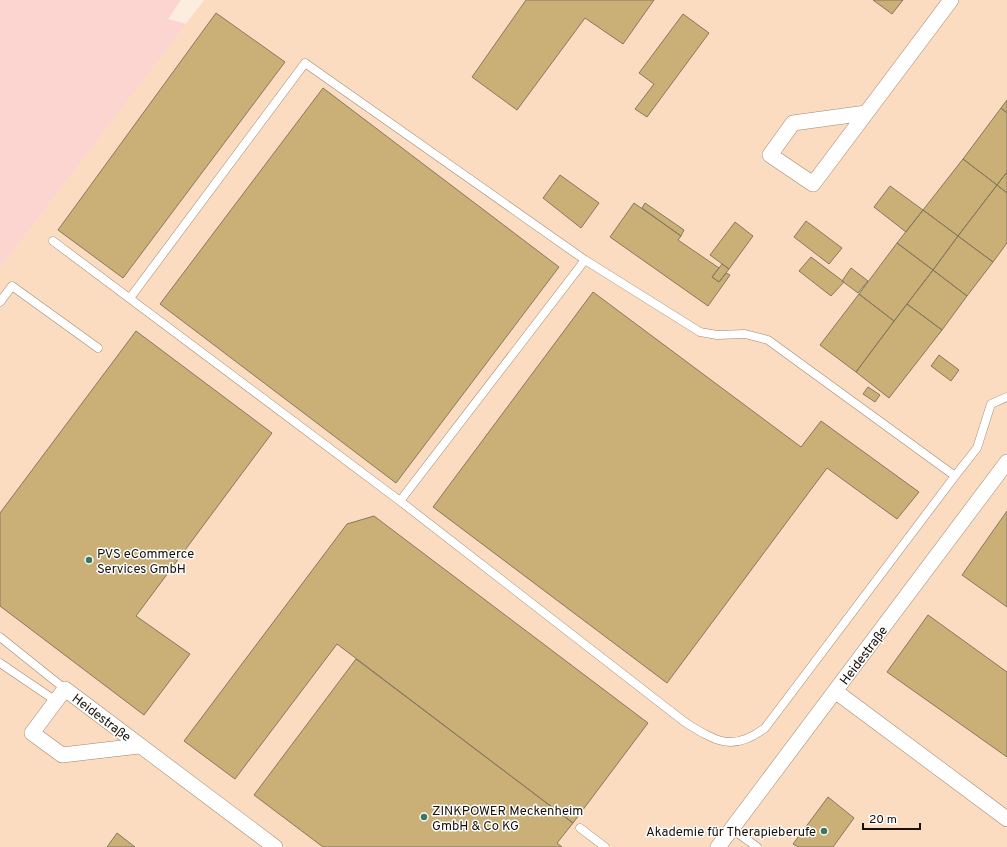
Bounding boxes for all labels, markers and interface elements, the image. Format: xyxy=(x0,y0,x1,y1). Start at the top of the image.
place label: PVS eCommerce Services GmbH xyxy=(97,547,194,578)
marker: PVS eCommerce Services GmbH xyxy=(84,555,94,565)
street label: Heidestraße xyxy=(837,624,892,689)
street label: Heidestraße xyxy=(68,691,133,746)
place label: ZINKPOWER Meckenheim GmbH & Co KG xyxy=(432,804,583,835)
scale bar xyxy=(863,805,920,831)
marker: ZINKPOWER Meckenheim GmbH & Co KG xyxy=(419,812,429,822)
text: 20 m xyxy=(869,812,897,828)
place label: Akademie für Therapieberufe xyxy=(646,825,816,841)
marker: Akademie für Therapieberufe xyxy=(819,826,829,836)

